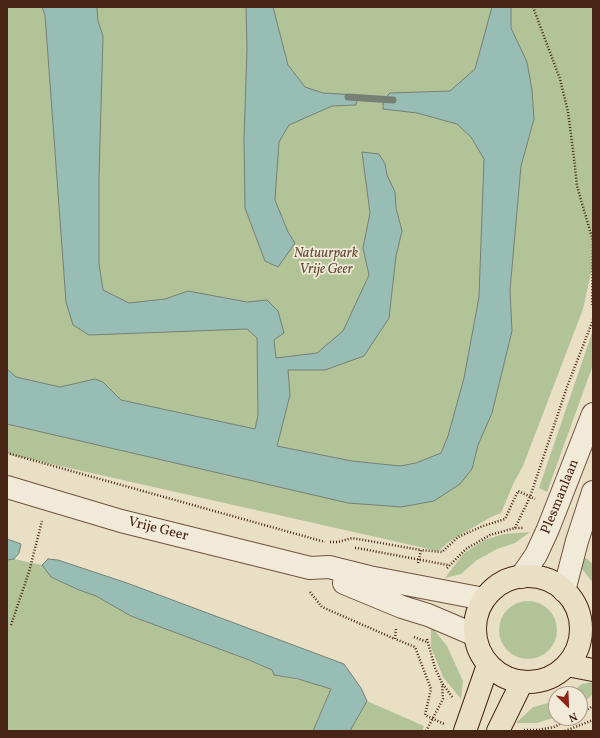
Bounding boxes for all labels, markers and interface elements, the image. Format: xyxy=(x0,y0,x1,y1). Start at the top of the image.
park label: Natuurpark Vrije Geer xyxy=(294,246,358,278)
street label: Plesmanlaan xyxy=(538,457,584,537)
street label: Vrije Geer xyxy=(126,514,190,546)
north arrow xyxy=(548,686,588,726)
text: N xyxy=(566,708,579,725)

